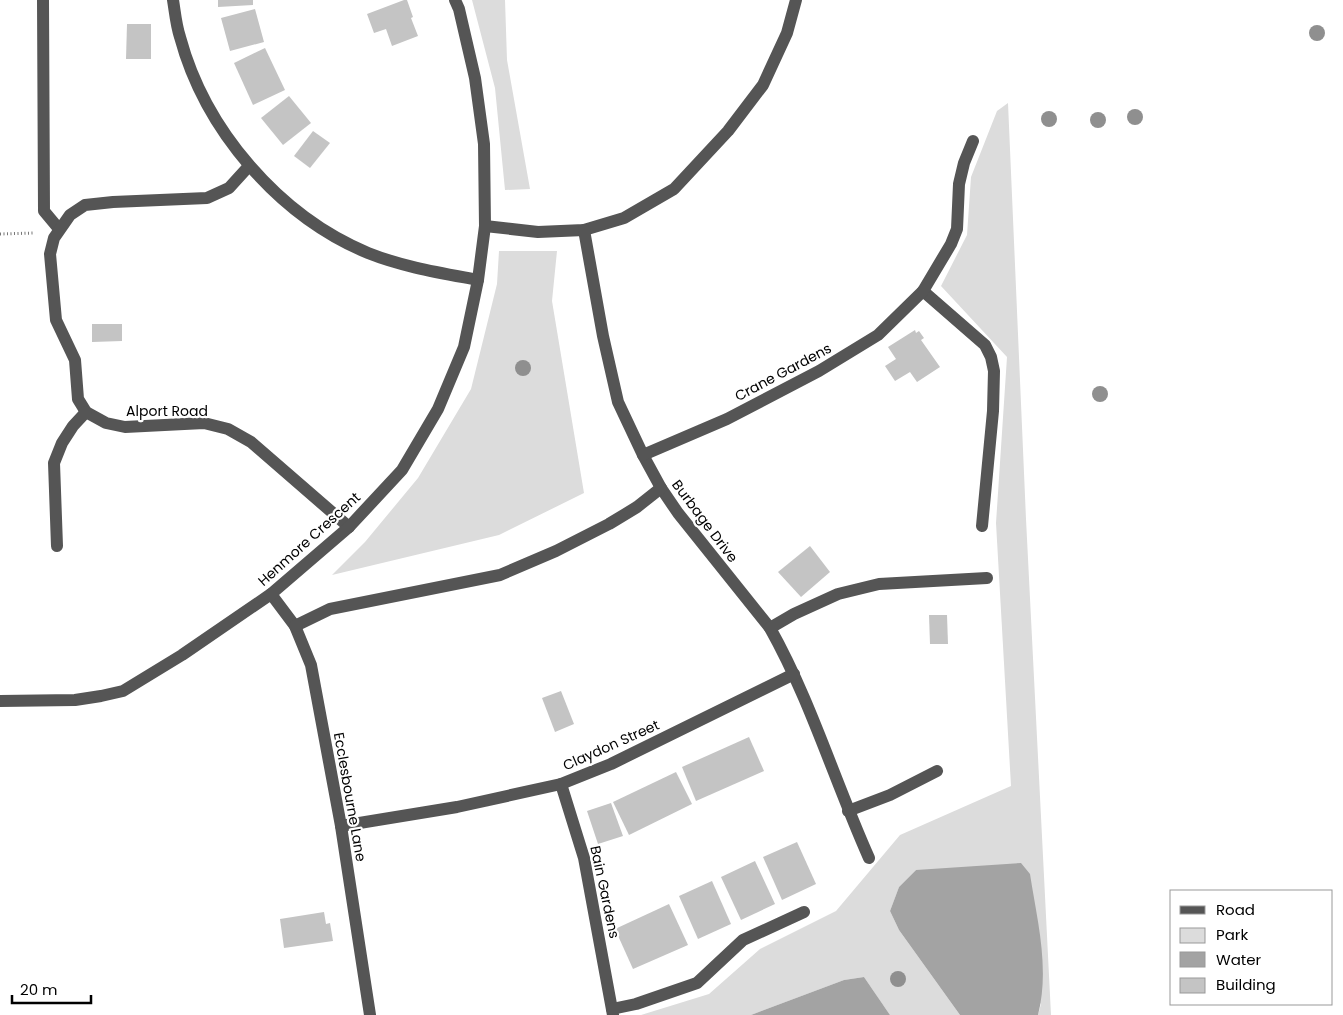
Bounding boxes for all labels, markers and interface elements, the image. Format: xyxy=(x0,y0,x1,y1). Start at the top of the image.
street label: Crane Gardens xyxy=(731,338,835,406)
street label: Alport Road xyxy=(126,401,208,421)
street label: Burbage Drive xyxy=(667,476,743,567)
street label: Henmore Crescent xyxy=(253,488,365,590)
street label: Claydon Street xyxy=(560,715,662,775)
street label: Ecclesbourne Lane xyxy=(329,731,371,863)
street label: Bain Gardens xyxy=(585,844,625,940)
legend xyxy=(1170,890,1333,1005)
text: Road xyxy=(1216,899,1255,920)
text: Park xyxy=(1216,924,1248,945)
text: Water xyxy=(1216,949,1262,970)
scale bar xyxy=(12,972,91,1004)
text: Building xyxy=(1216,974,1276,995)
text: 20 m xyxy=(20,979,58,1000)

